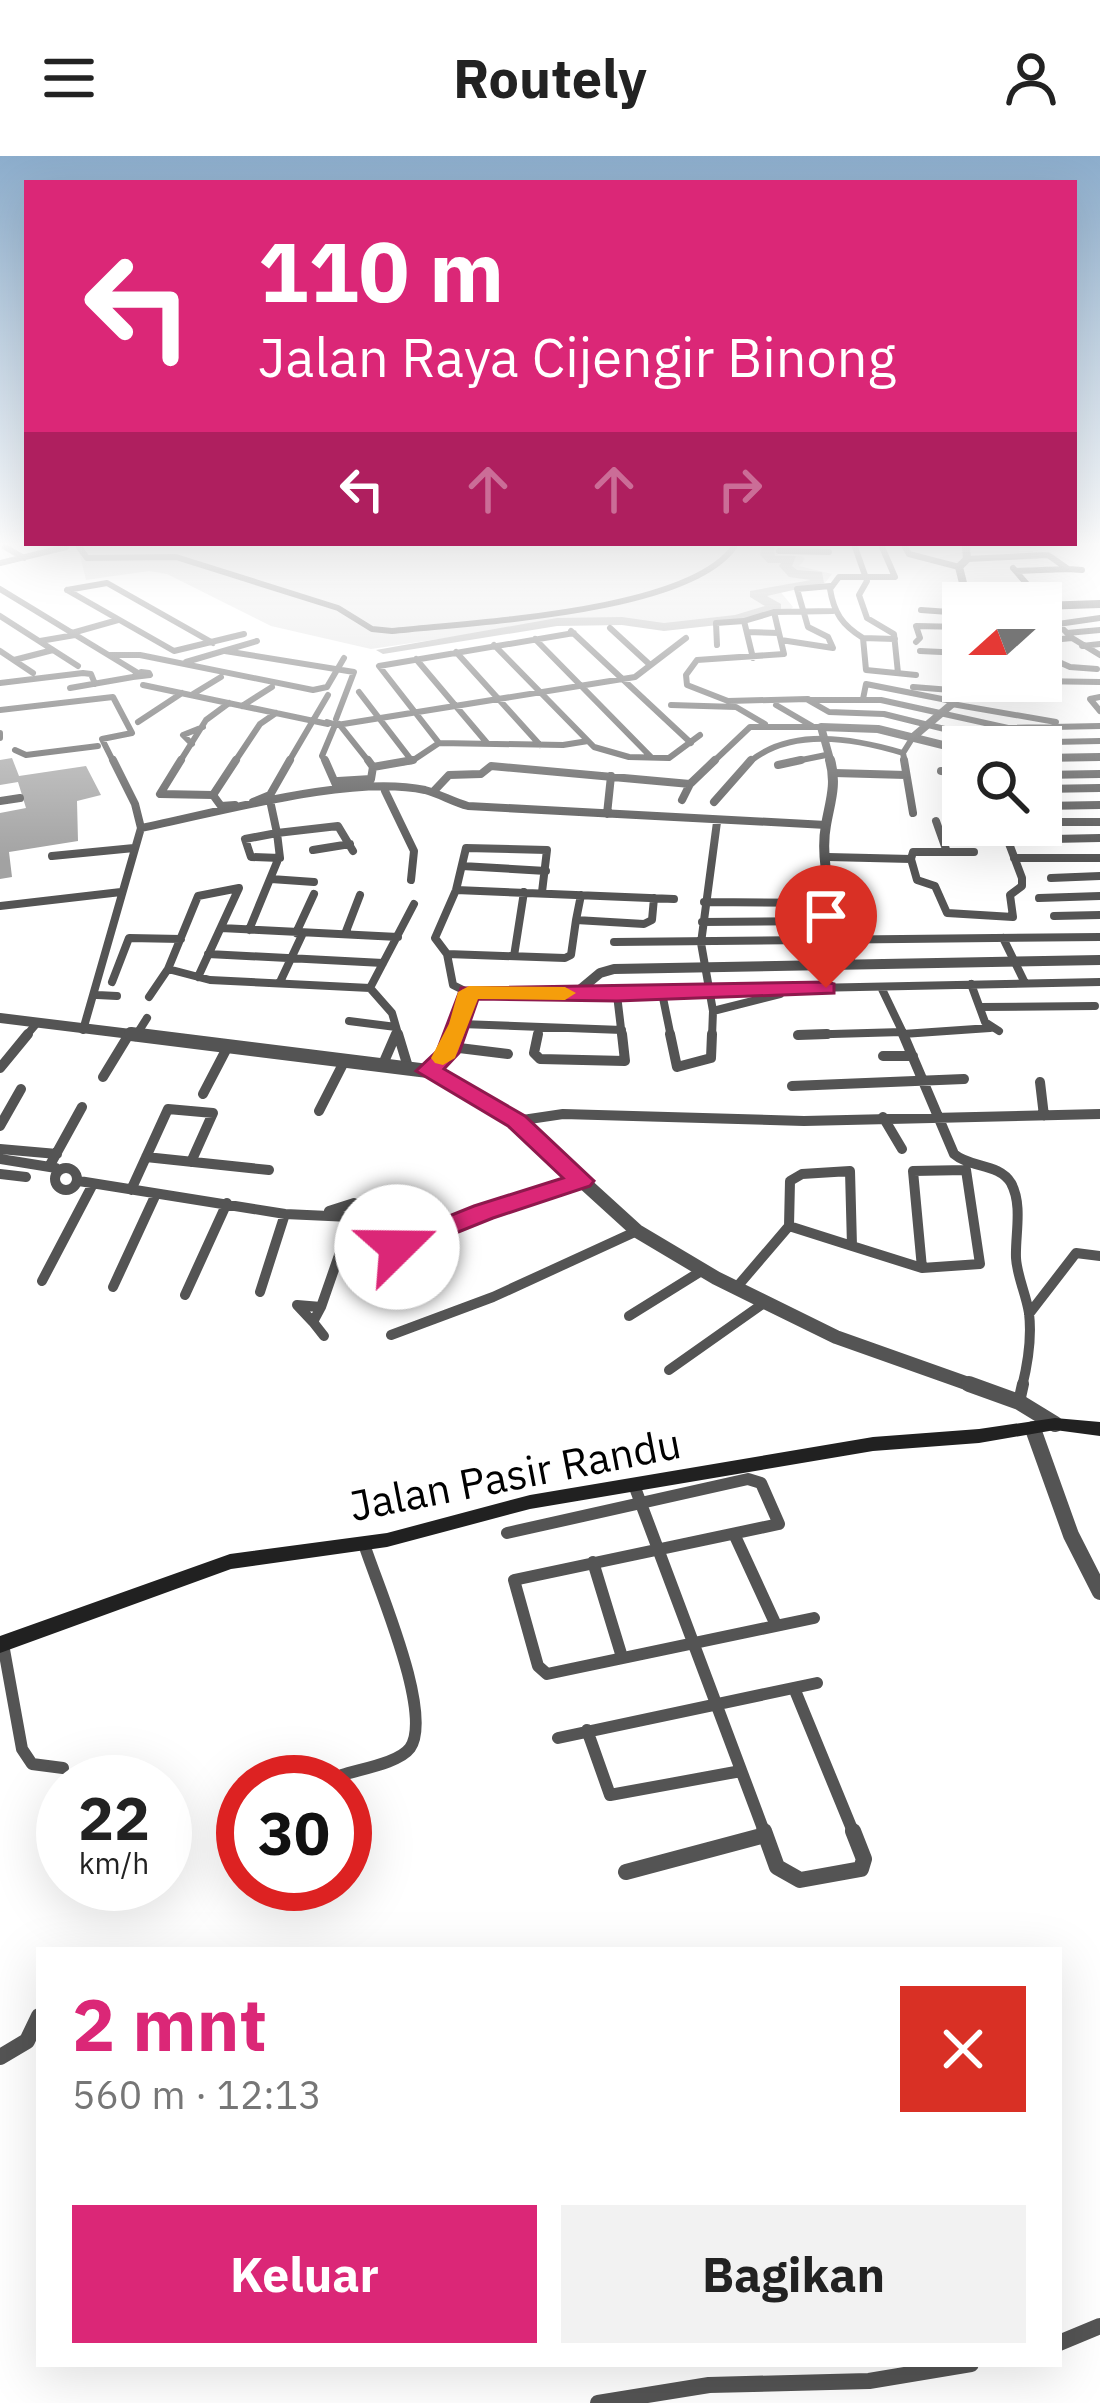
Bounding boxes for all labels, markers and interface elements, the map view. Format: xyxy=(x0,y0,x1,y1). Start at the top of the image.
text: Routely xyxy=(453,43,647,113)
icon: menu xyxy=(36,45,102,111)
icon: person xyxy=(998,45,1064,111)
text: 110 m xyxy=(258,216,504,325)
icon: left xyxy=(60,228,216,384)
text: Jalan Raya Cijengir Binong xyxy=(258,322,896,392)
icon: left xyxy=(329,456,395,522)
icon: ahead xyxy=(455,456,521,522)
icon: ahead xyxy=(581,456,647,522)
icon: right xyxy=(707,456,773,522)
north arrow xyxy=(942,582,1062,702)
map controls xyxy=(942,582,1062,846)
button: search xyxy=(942,726,1062,846)
pin xyxy=(775,865,877,988)
icon: arrive xyxy=(793,883,859,949)
position arrow xyxy=(334,1184,460,1310)
street label: Jalan Pasir Randu xyxy=(345,1415,685,1533)
speed limit sign: 30 xyxy=(216,1755,372,1911)
text: 22 xyxy=(78,1778,150,1857)
text: km/h xyxy=(79,1843,149,1882)
text: 2 mnt xyxy=(72,1977,267,2071)
button: close xyxy=(900,1986,1026,2112)
text: 560 m · 12:13 xyxy=(72,2069,322,2120)
button: Keluar xyxy=(72,2205,537,2343)
button: Bagikan xyxy=(561,2205,1026,2343)

